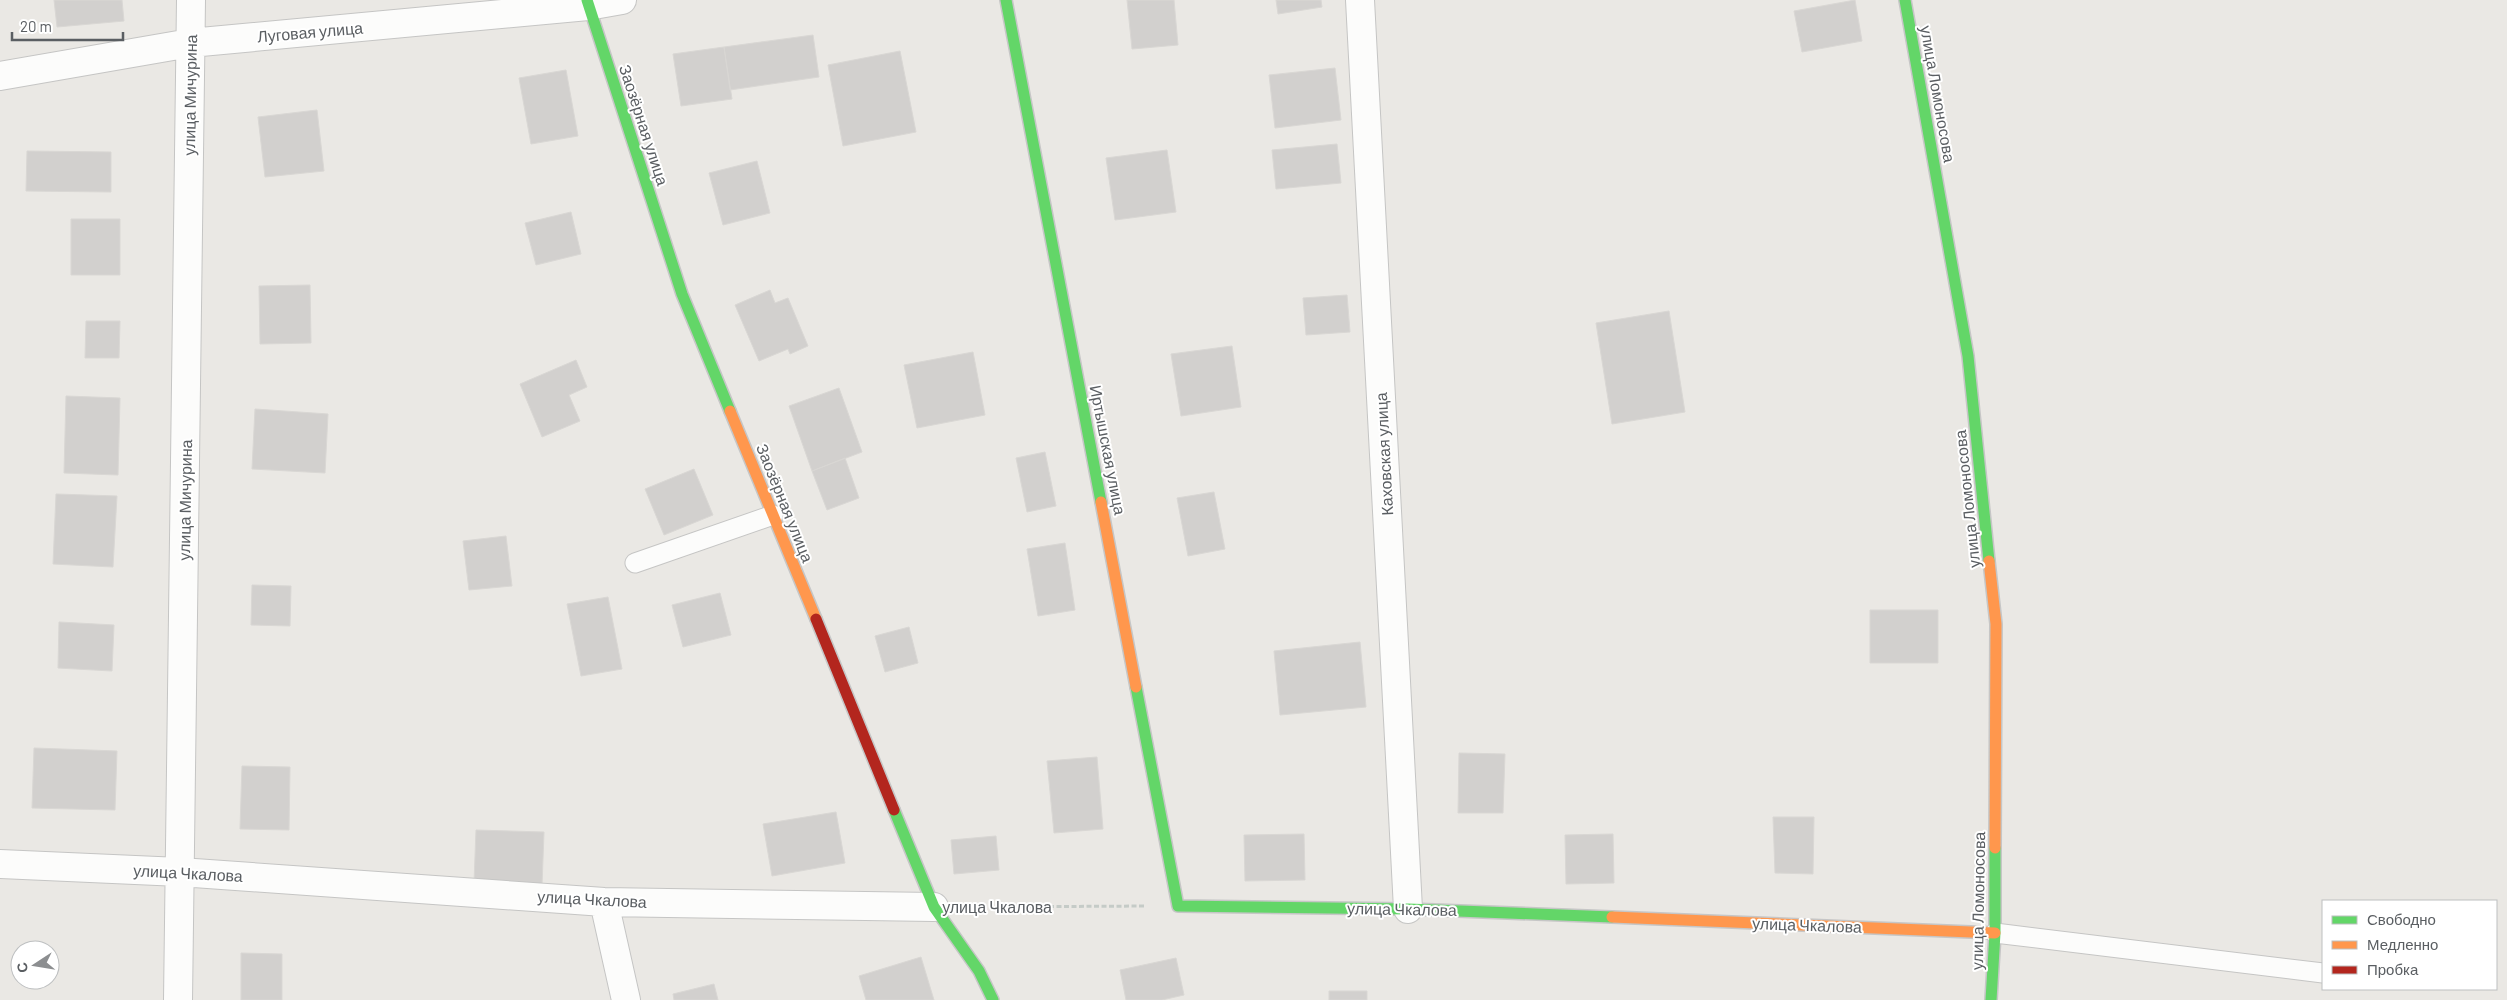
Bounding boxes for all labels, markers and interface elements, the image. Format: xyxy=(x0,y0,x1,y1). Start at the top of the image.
scale bar xyxy=(12,10,124,42)
text: 20 m xyxy=(20,17,52,35)
street label: Луговая улица xyxy=(256,17,364,46)
street label: улица Ломоносова xyxy=(1917,24,1960,164)
street label: улица Мичурина xyxy=(179,34,200,156)
street label: Заозёрная улица xyxy=(616,62,673,188)
street label: Иртышская улица xyxy=(1087,383,1130,517)
street label: Каховская улица xyxy=(1371,392,1396,516)
street label: улица Ломоносова xyxy=(1950,429,1983,569)
street label: улица Мичурина xyxy=(174,439,195,561)
street label: Заозёрная улица xyxy=(753,441,818,565)
street label: улица Ломоносова xyxy=(1967,831,1988,970)
street label: улица Чкалова xyxy=(133,860,243,885)
street label: улица Чкалова xyxy=(537,886,647,911)
street label: улица Чкалова xyxy=(942,897,1052,916)
street label: улица Чкалова xyxy=(1347,898,1457,919)
legend xyxy=(2322,900,2497,990)
text: Свободно xyxy=(2367,910,2436,928)
street label: улица Чкалова xyxy=(1752,913,1862,936)
text: Медленно xyxy=(2367,935,2438,953)
north arrow xyxy=(10,940,60,990)
text: Пробка xyxy=(2367,960,2419,978)
text: С xyxy=(12,961,31,975)

